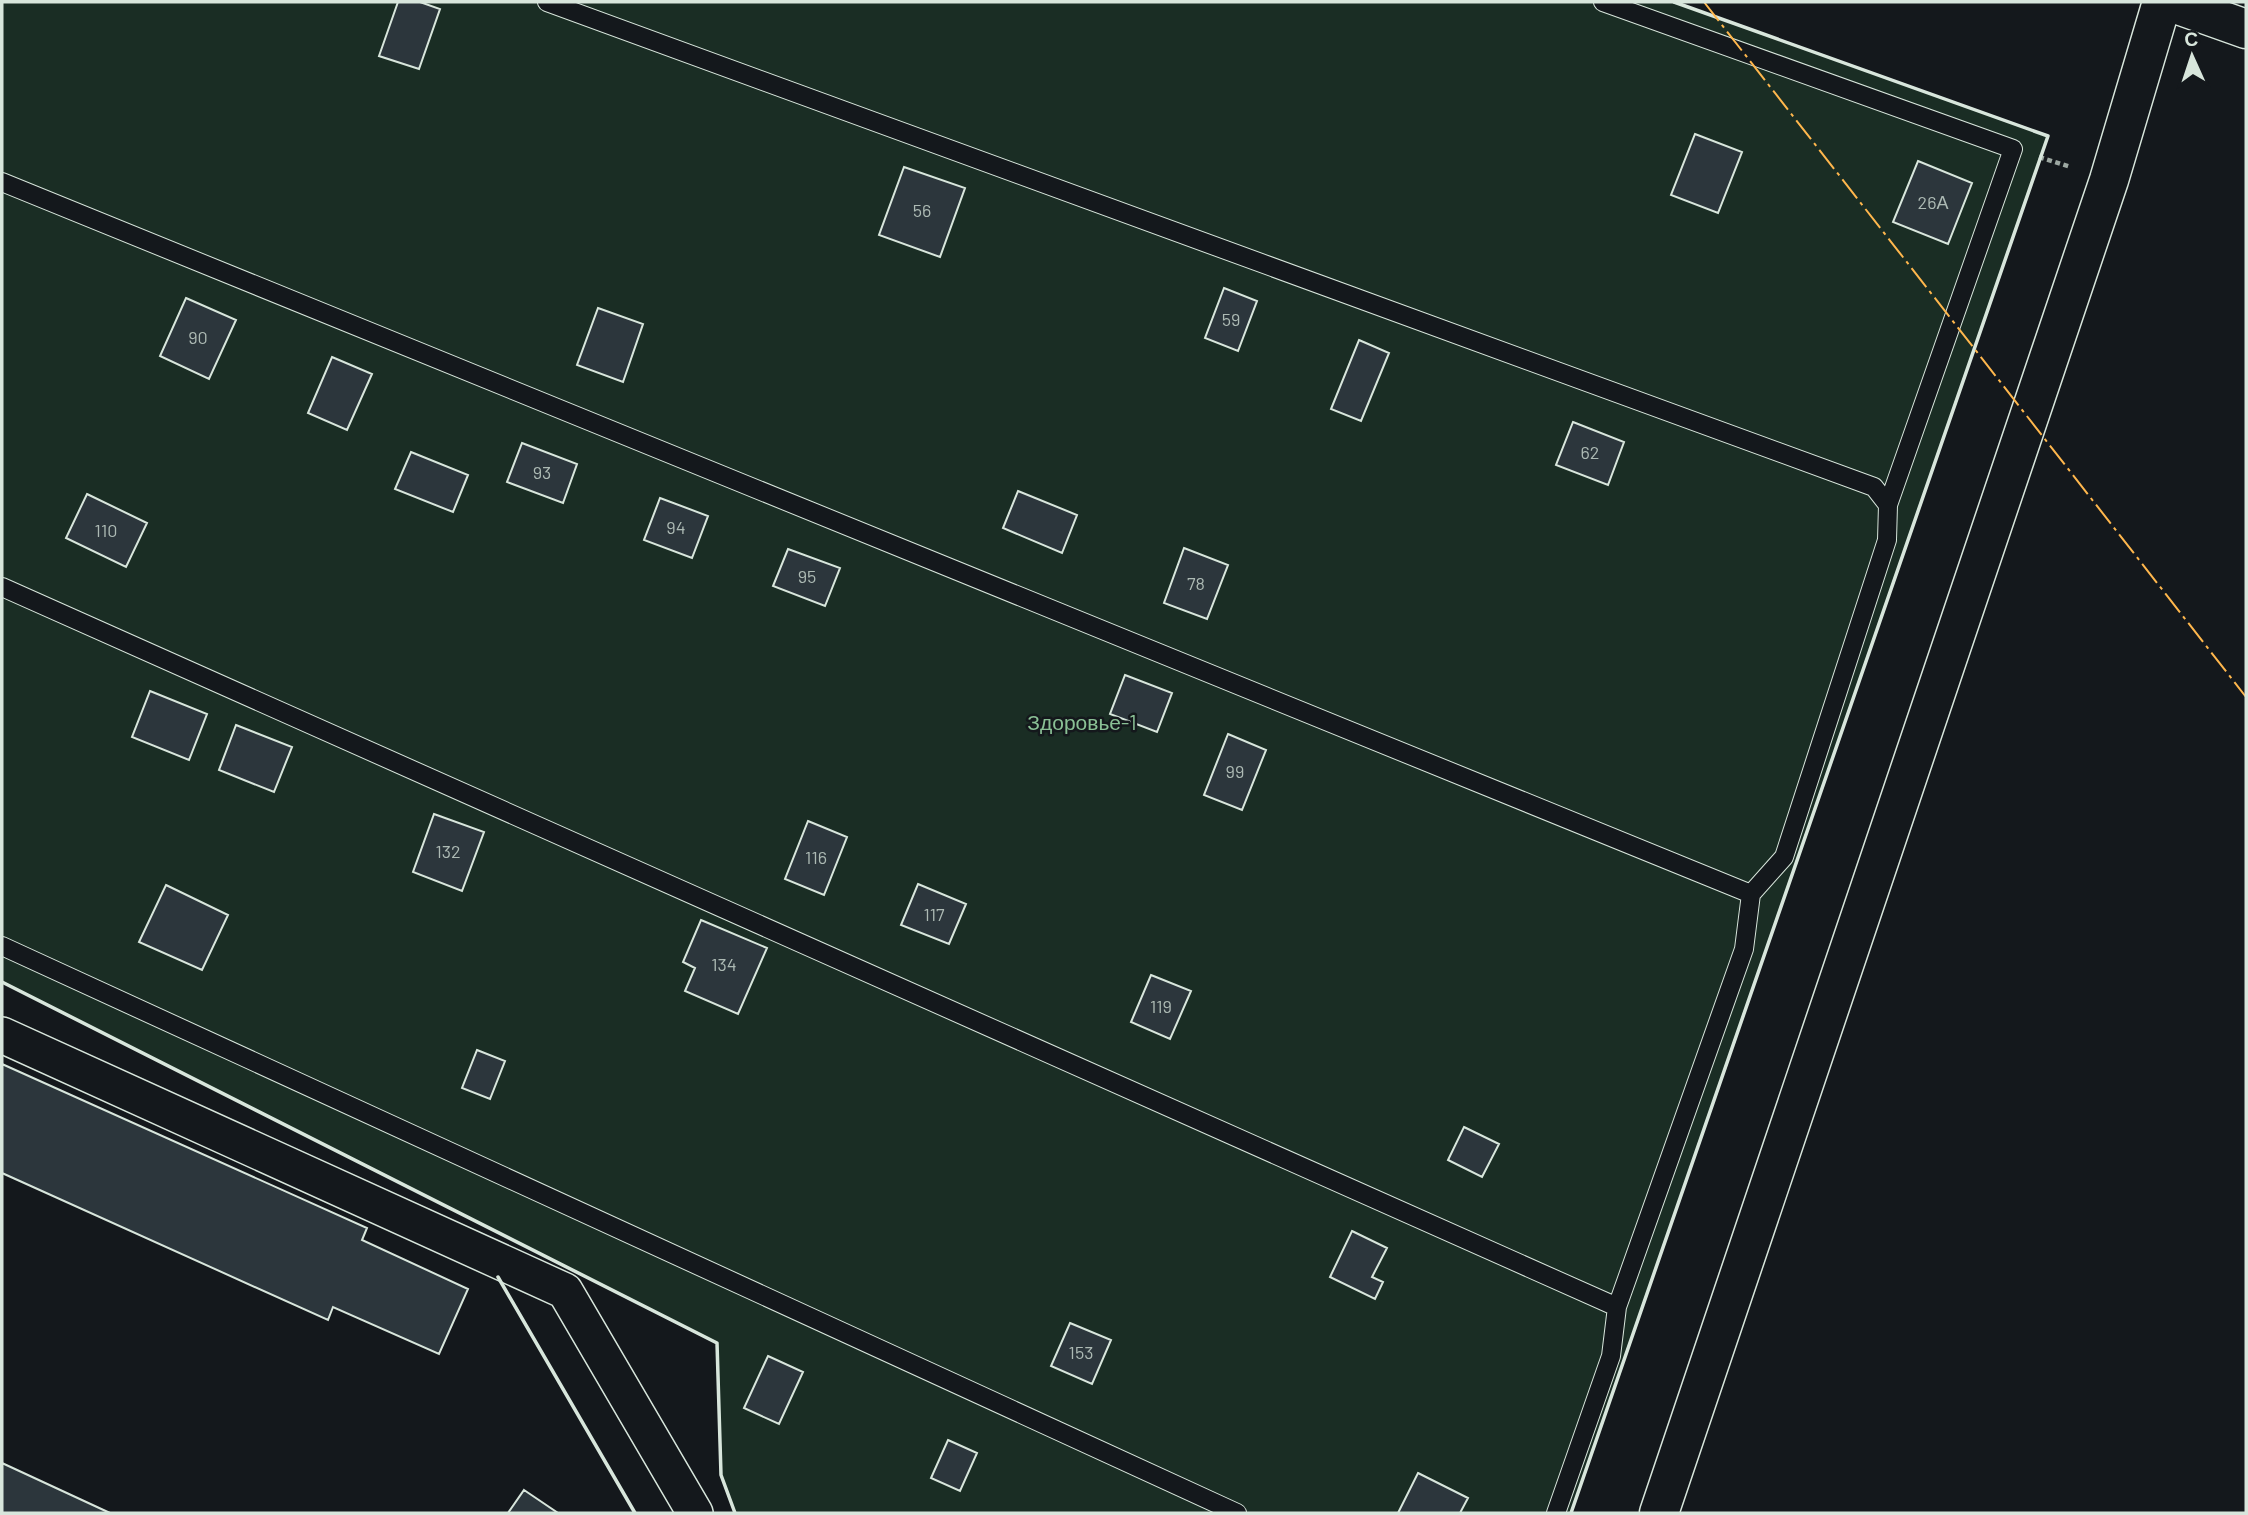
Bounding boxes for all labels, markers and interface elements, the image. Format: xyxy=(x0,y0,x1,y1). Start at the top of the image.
north arrow xyxy=(2157,21,2227,91)
text: С xyxy=(2184,27,2199,50)
house number: 26А xyxy=(1918,191,1948,213)
house number: 56 xyxy=(913,199,931,221)
house number: 59 xyxy=(1222,308,1240,330)
house number: 90 xyxy=(188,326,208,348)
house number: 62 xyxy=(1581,441,1599,463)
house number: 93 xyxy=(533,461,551,483)
house number: 94 xyxy=(666,516,686,538)
house number: 110 xyxy=(95,519,117,541)
house number: 95 xyxy=(798,565,816,587)
house number: 78 xyxy=(1187,572,1205,594)
park label: Здоровье-1 xyxy=(1027,709,1137,734)
house number: 99 xyxy=(1226,760,1244,782)
house number: 132 xyxy=(435,840,461,862)
house number: 116 xyxy=(805,846,827,868)
house number: 117 xyxy=(923,903,945,925)
house number: 134 xyxy=(711,953,737,975)
house number: 119 xyxy=(1150,995,1172,1017)
house number: 153 xyxy=(1069,1341,1093,1363)

